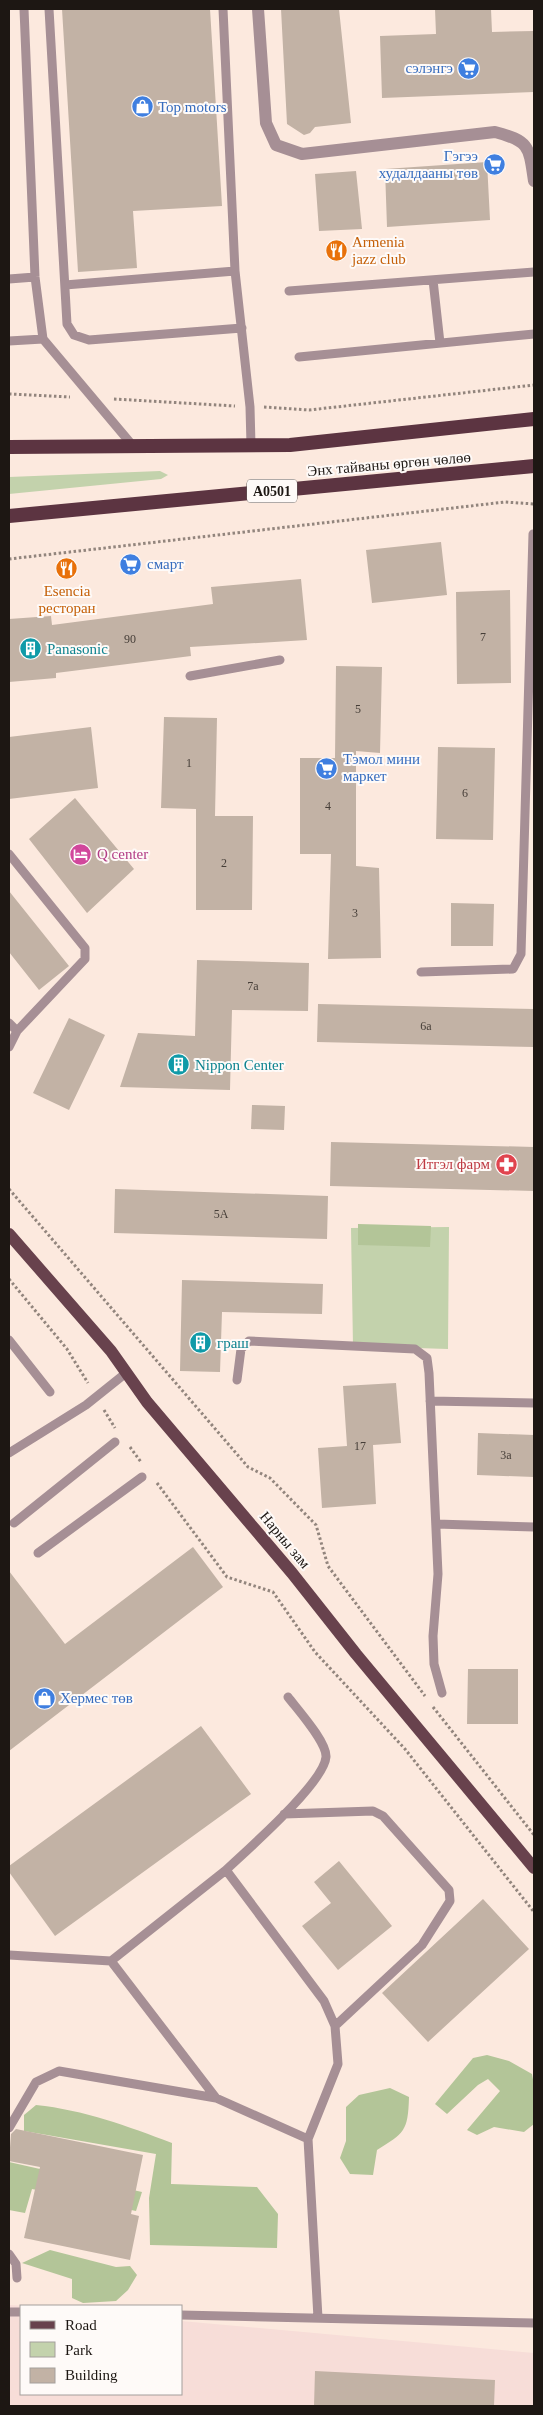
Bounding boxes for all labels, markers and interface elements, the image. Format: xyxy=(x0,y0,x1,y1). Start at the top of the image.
supermarket icon: сэлэнгэ xyxy=(457,56,481,80)
place label: сэлэнгэ xyxy=(405,60,453,76)
shop icon: Top motors xyxy=(130,95,154,119)
place label: Top motors xyxy=(158,99,227,115)
place label: Гэгээ худалдааны төв xyxy=(379,148,478,181)
supermarket icon: Гэгээ худалдааны төв xyxy=(482,153,506,177)
place label: Armenia jazz club xyxy=(351,234,406,267)
restaurant icon: Armenia jazz club xyxy=(324,239,348,263)
street label: Энх тайваны өргөн чөлөө xyxy=(307,449,471,479)
road number: A0501 xyxy=(247,480,297,502)
supermarket icon: смарт xyxy=(119,552,143,576)
restaurant icon: Esencia ресторан xyxy=(55,556,79,580)
place label: смарт xyxy=(147,556,184,572)
place label: Esencia ресторан xyxy=(38,583,96,616)
house number: 7 xyxy=(480,630,486,644)
house number: 90 xyxy=(124,632,136,646)
building icon: Panasonic xyxy=(19,637,43,661)
place label: Panasonic xyxy=(47,641,108,657)
house number: 5 xyxy=(355,702,361,716)
place label: Тэмол мини маркет xyxy=(343,751,420,784)
house number: 1 xyxy=(186,756,192,770)
supermarket icon: Тэмол мини маркет xyxy=(315,756,339,780)
house number: 6 xyxy=(462,786,468,800)
house number: 4 xyxy=(325,799,331,813)
hotel icon: Q center xyxy=(69,842,93,866)
place label: Q center xyxy=(97,846,148,862)
house number: 2 xyxy=(221,856,227,870)
house number: 3 xyxy=(352,906,358,920)
house number: 7а xyxy=(247,979,259,993)
house number: 6а xyxy=(420,1019,432,1033)
building icon: Nippon Center xyxy=(167,1053,191,1077)
place label: Nippon Center xyxy=(195,1057,284,1073)
pharmacy icon: Итгэл фарм xyxy=(494,1152,518,1176)
place label: Итгэл фарм xyxy=(416,1156,490,1172)
house number: 5А xyxy=(214,1207,229,1221)
building icon: граш xyxy=(189,1331,213,1355)
place label: граш xyxy=(217,1335,249,1351)
house number: 17 xyxy=(354,1439,366,1453)
house number: 3а xyxy=(500,1448,512,1462)
street label: Нарны зам xyxy=(257,1508,314,1572)
shop icon: Хермес төв xyxy=(32,1686,56,1710)
place label: Хермес төв xyxy=(60,1690,133,1706)
legend xyxy=(20,2305,182,2395)
text: Road xyxy=(65,2317,97,2333)
text: Park xyxy=(65,2342,93,2358)
text: Building xyxy=(65,2367,118,2383)

